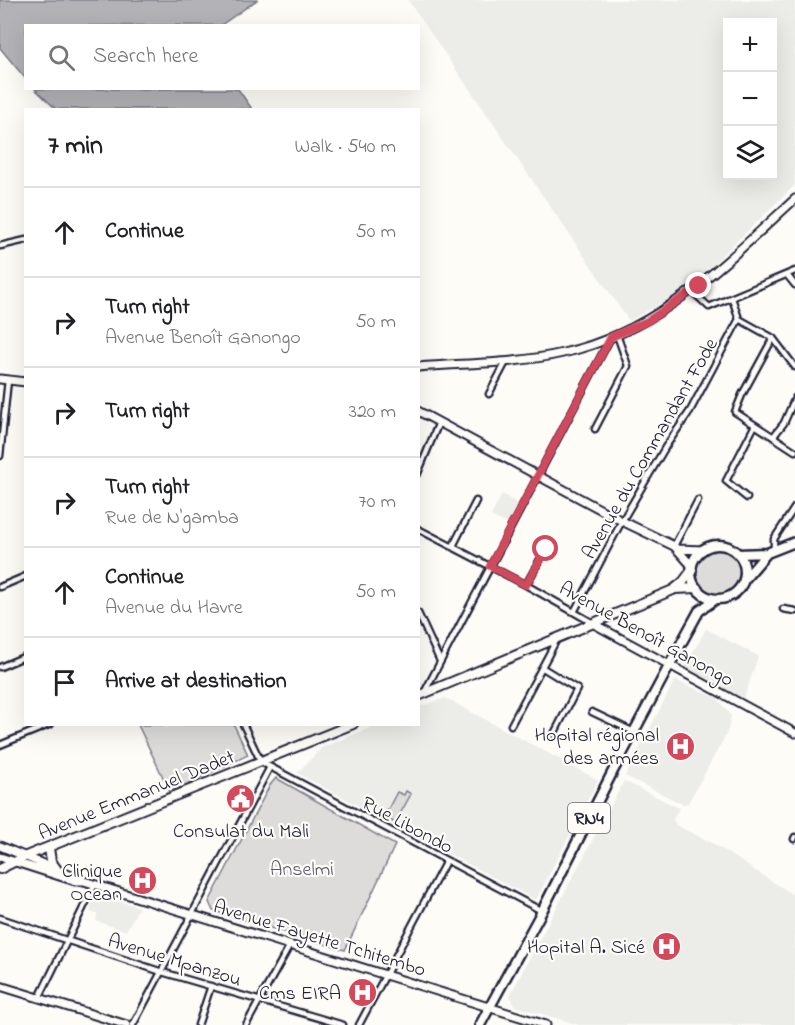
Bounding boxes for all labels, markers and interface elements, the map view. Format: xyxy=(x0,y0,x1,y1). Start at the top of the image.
map controls xyxy=(723,18,777,180)
button: + xyxy=(723,18,777,72)
search box xyxy=(24,24,420,90)
icon: search xyxy=(45,41,78,74)
text: Search here xyxy=(93,41,198,73)
button: − xyxy=(723,72,777,126)
button: layers xyxy=(723,126,777,180)
text: 7 min xyxy=(48,128,103,166)
text: Walk · 540 m xyxy=(294,133,396,162)
icon: ahead xyxy=(48,216,81,249)
text: Continue xyxy=(105,216,184,248)
text: 50 m xyxy=(355,218,396,247)
route end xyxy=(685,272,711,298)
text: Turn right xyxy=(105,292,190,324)
icon: right xyxy=(48,306,81,339)
text: 50 m xyxy=(355,308,396,337)
text: Avenue Benoît Ganongo xyxy=(105,324,301,353)
street label: Avenue du Commandant Fode xyxy=(576,333,726,565)
icon: right xyxy=(48,396,81,429)
text: Turn right xyxy=(105,396,190,428)
text: 320 m xyxy=(349,398,396,427)
text: Turn right xyxy=(105,472,190,504)
icon: right xyxy=(48,486,81,519)
text: 70 m xyxy=(359,488,396,517)
text: Rue de N'gamba xyxy=(105,504,239,533)
route start xyxy=(532,535,558,561)
text: Continue xyxy=(105,562,184,594)
street label: Avenue Benoît Ganongo xyxy=(553,575,738,696)
icon: ahead xyxy=(48,576,81,609)
text: 50 m xyxy=(355,578,396,607)
text: Avenue du Havre xyxy=(105,594,243,623)
icon: arrive xyxy=(48,666,81,699)
text: Arrive at destination xyxy=(105,666,287,698)
place label: Hopital régional des armées xyxy=(534,722,659,774)
hospital icon: Hopital régional des armées xyxy=(664,730,696,762)
street label: Avenue Emmanuel Dadet xyxy=(34,743,240,849)
public building icon: Consulat du Mali xyxy=(225,783,257,815)
street label: Rue Libondo xyxy=(356,790,458,862)
road number: RN4 xyxy=(568,803,610,833)
place label: Consulat du Mali xyxy=(173,818,309,847)
park label: Anselmi xyxy=(270,856,334,885)
place label: Clinique Ocean xyxy=(62,858,122,910)
hospital icon: Clinique Ocean xyxy=(127,865,159,897)
street label: Avenue Fayette Tchitembo xyxy=(209,893,429,986)
street label: Avenue Mpanzou xyxy=(104,927,245,996)
hospital icon: Hopital A. Sicé xyxy=(650,930,682,962)
place label: Hopital A. Sicé xyxy=(527,934,645,963)
hospital icon: Cms EIRA xyxy=(346,976,378,1008)
place label: Cms EIRA xyxy=(259,980,341,1009)

